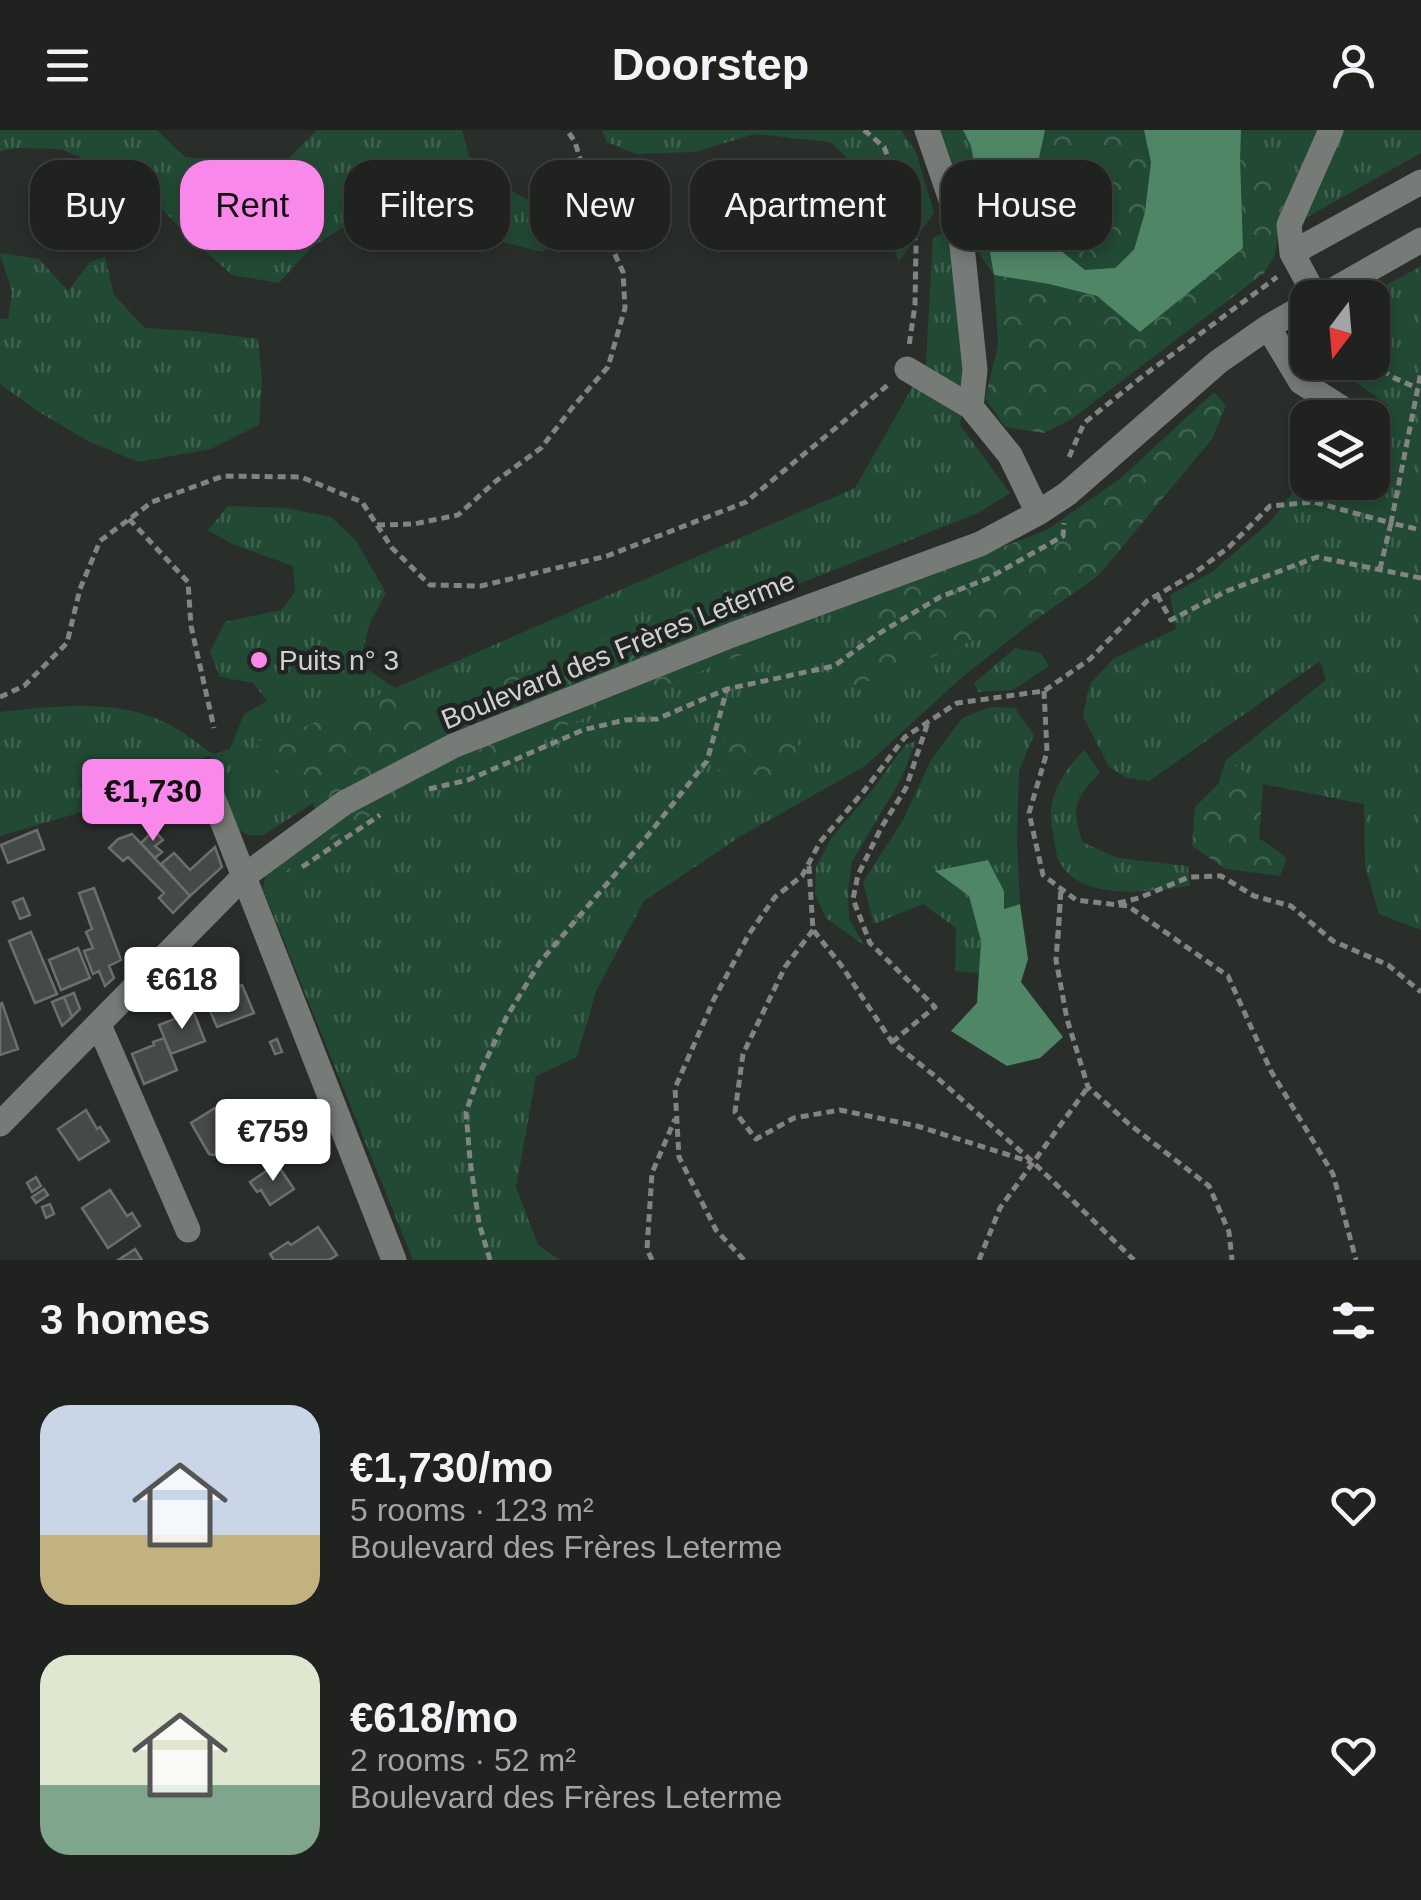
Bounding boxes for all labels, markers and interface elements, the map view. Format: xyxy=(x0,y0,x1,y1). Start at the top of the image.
icon: menu xyxy=(40,38,95,93)
icon: person xyxy=(1326,38,1381,93)
text: Doorstep xyxy=(612,39,809,90)
chip: Buy xyxy=(30,160,160,250)
chip: Rent xyxy=(180,160,324,250)
chip: Filters xyxy=(344,160,510,250)
chip: New xyxy=(530,160,670,250)
chip: Apartment xyxy=(690,160,921,250)
chip: House xyxy=(941,160,1112,250)
north arrow xyxy=(1290,280,1390,380)
map controls xyxy=(1290,280,1390,500)
button: layers xyxy=(1290,400,1390,500)
street label: Boulevard des Frères Leterme xyxy=(437,565,799,735)
place label: Puits n° 3 xyxy=(279,645,399,676)
marker: Puits n° 3 xyxy=(248,649,270,671)
pin: €1,730 xyxy=(72,759,234,844)
text: €1,730 xyxy=(104,773,202,809)
pin: €618 xyxy=(123,947,241,1032)
text: €618 xyxy=(146,961,218,997)
pin: €759 xyxy=(214,1099,332,1184)
text: €759 xyxy=(237,1113,309,1149)
icon: filters xyxy=(1326,1293,1381,1348)
text: 3 homes xyxy=(40,1296,210,1343)
text: €1,730/mo xyxy=(350,1444,553,1491)
icon: home xyxy=(120,1445,240,1565)
icon: heart xyxy=(1326,1478,1381,1533)
text: 5 rooms · 123 m² xyxy=(350,1492,594,1528)
text: Boulevard des Frères Leterme xyxy=(350,1529,782,1565)
text: €618/mo xyxy=(350,1694,518,1741)
icon: home xyxy=(120,1695,240,1815)
icon: heart xyxy=(1326,1728,1381,1783)
text: 2 rooms · 52 m² xyxy=(350,1742,576,1778)
text: Boulevard des Frères Leterme xyxy=(350,1779,782,1815)

